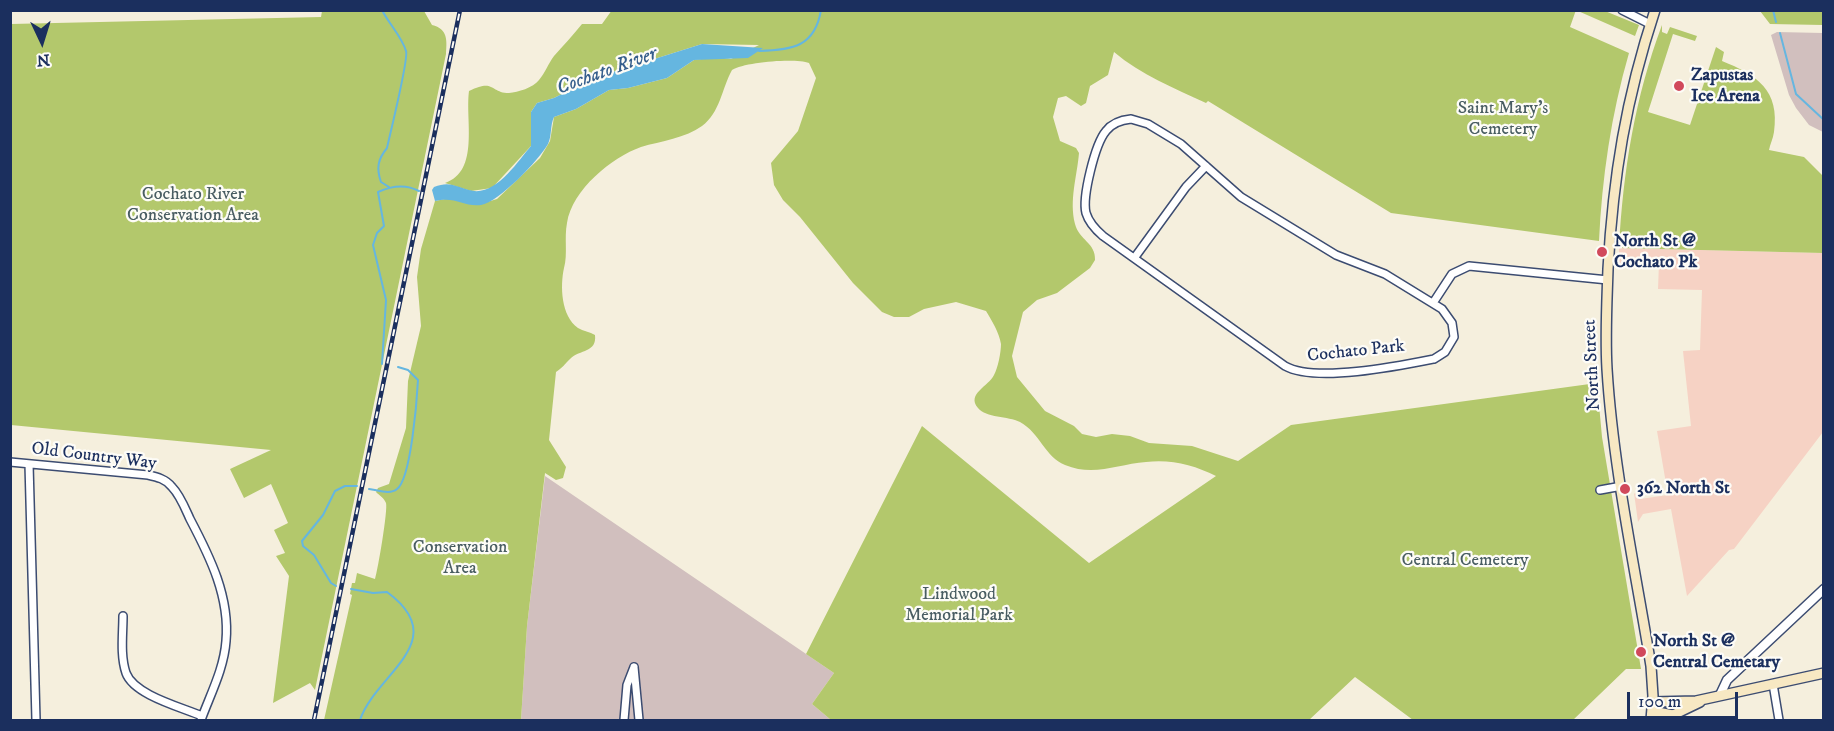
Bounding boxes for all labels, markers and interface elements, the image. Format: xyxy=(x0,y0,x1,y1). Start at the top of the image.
north arrow xyxy=(12,12,72,72)
water label: Cochato River xyxy=(553,43,661,101)
text: N xyxy=(36,50,51,70)
place label: Zapustas Ice Arena xyxy=(1691,65,1760,107)
marker: Zapustas Ice Arena xyxy=(1672,79,1686,93)
park label: Saint Mary's Cemetery xyxy=(1458,98,1548,140)
park label: Cochato River Conservation Area xyxy=(127,184,259,226)
place label: North St @ Cochato Pk xyxy=(1614,231,1697,274)
marker: North St @ Cochato Pk xyxy=(1595,245,1609,259)
street label: North Street xyxy=(1580,319,1606,411)
street label: Cochato Park xyxy=(1306,336,1406,368)
street label: Old Country Way xyxy=(30,439,158,475)
place label: 362 North St xyxy=(1637,478,1730,500)
marker: 362 North St xyxy=(1618,482,1632,496)
park label: Conservation Area xyxy=(413,537,507,580)
park label: Central Cemetery xyxy=(1402,550,1528,572)
park label: Lindwood Memorial Park xyxy=(905,584,1013,626)
place label: North St @ Central Cemetary xyxy=(1653,631,1780,674)
marker: North St @ Central Cemetary xyxy=(1634,645,1648,659)
scale bar xyxy=(1630,680,1741,718)
text: 100 m xyxy=(1638,691,1681,713)

